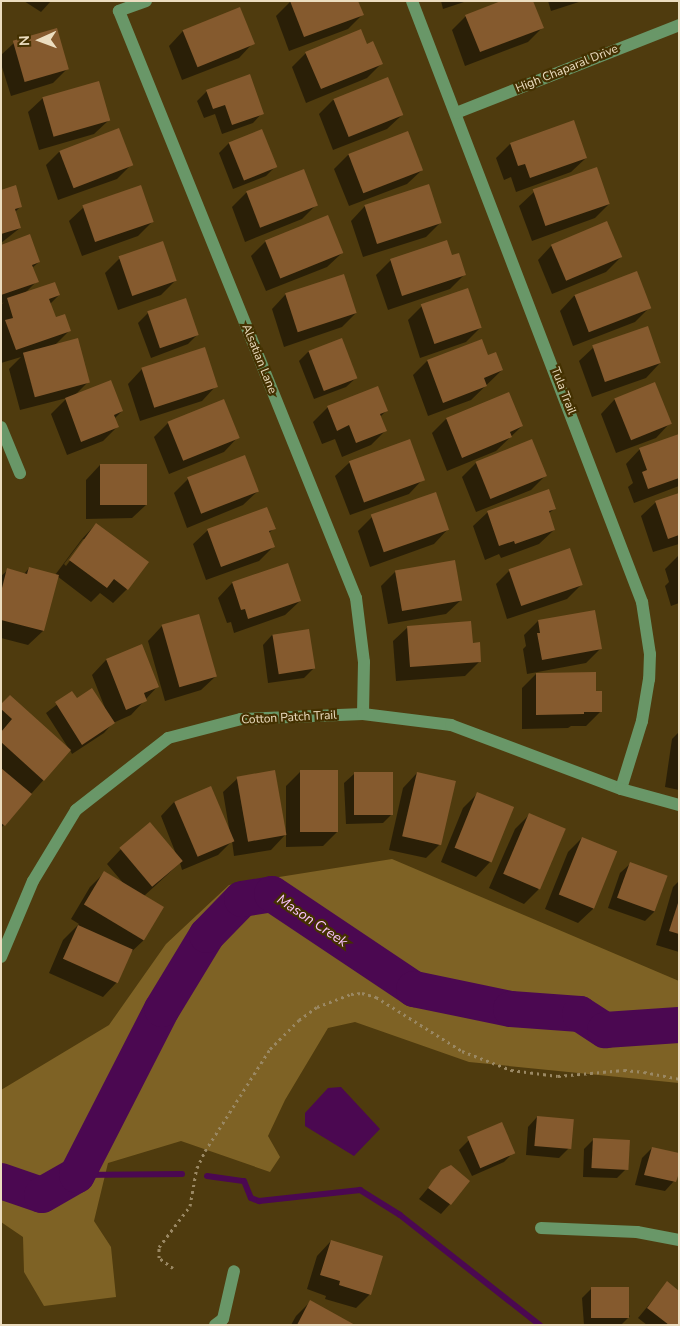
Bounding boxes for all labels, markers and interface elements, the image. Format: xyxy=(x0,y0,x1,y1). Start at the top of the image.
north arrow xyxy=(15,15,65,65)
text: N xyxy=(15,35,34,46)
street label: High Chaparal Drive xyxy=(514,42,620,96)
street label: Alsatian Lane xyxy=(239,322,279,396)
street label: Tula Trail xyxy=(547,365,579,417)
street label: Cotton Patch Trail xyxy=(241,708,337,728)
water label: Mason Creek xyxy=(273,891,351,951)

